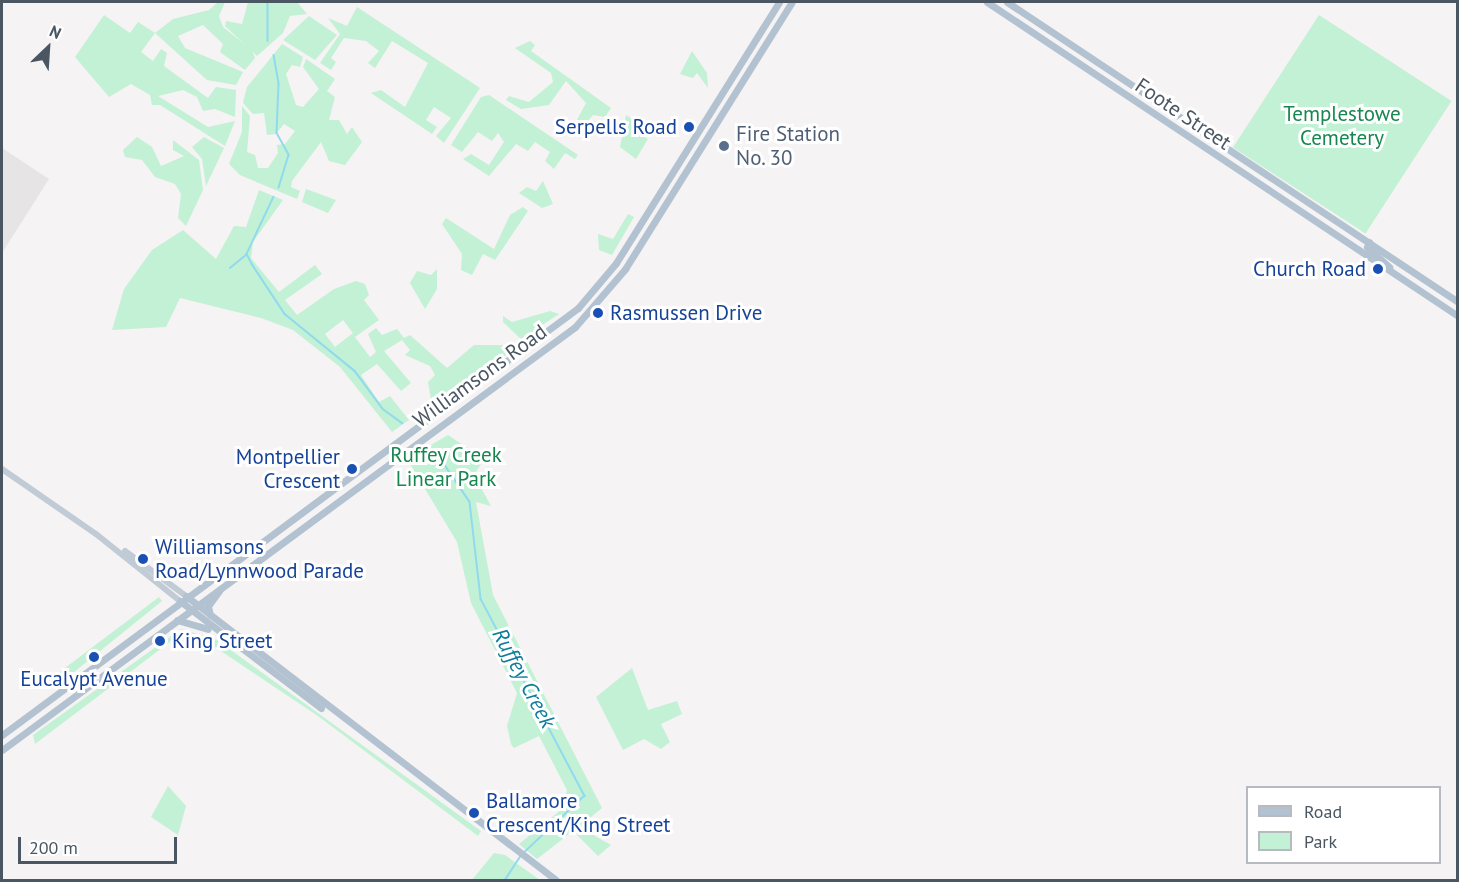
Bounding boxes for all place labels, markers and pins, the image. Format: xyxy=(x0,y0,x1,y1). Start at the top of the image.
place label: Serpells Road xyxy=(555,114,677,140)
marker: Serpells Road xyxy=(682,120,696,134)
place label: Fire Station No. 30 xyxy=(736,121,840,171)
marker: Fire Station No. 30 xyxy=(717,139,731,153)
place label: Church Road xyxy=(1253,256,1366,282)
marker: Church Road xyxy=(1371,262,1385,276)
place label: Rasmussen Drive xyxy=(610,300,762,326)
marker: Rasmussen Drive xyxy=(591,306,605,320)
place label: Montpellier Crescent xyxy=(236,444,340,494)
marker: Montpellier Crescent xyxy=(345,462,359,476)
place label: Williamsons Road/Lynnwood Parade xyxy=(155,534,364,584)
marker: Williamsons Road/Lynnwood Parade xyxy=(136,552,150,566)
place label: King Street xyxy=(172,628,272,654)
marker: King Street xyxy=(153,634,167,648)
marker: Eucalypt Avenue xyxy=(87,650,101,664)
place label: Eucalypt Avenue xyxy=(20,666,168,692)
place label: Ballamore Crescent/King Street xyxy=(486,788,670,838)
marker: Ballamore Crescent/King Street xyxy=(467,806,481,820)

